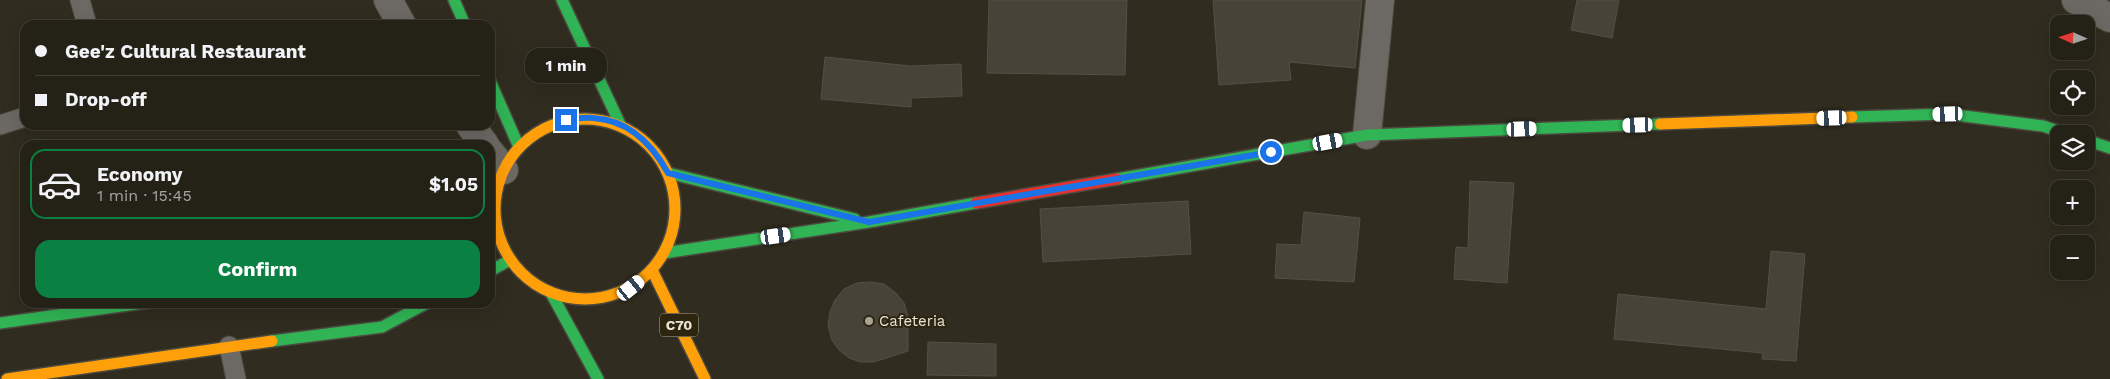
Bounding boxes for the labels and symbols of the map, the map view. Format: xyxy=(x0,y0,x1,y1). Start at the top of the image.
north arrow xyxy=(2050,15,2095,60)
callout: 1 min xyxy=(525,48,607,82)
car xyxy=(1932,106,1963,122)
route end xyxy=(555,109,577,131)
car xyxy=(1816,110,1847,126)
car xyxy=(1622,117,1653,133)
car xyxy=(1506,121,1537,137)
car xyxy=(1311,132,1344,152)
route start xyxy=(1260,141,1282,163)
car xyxy=(760,226,791,246)
car xyxy=(614,273,647,303)
place label: Cafeteria xyxy=(879,312,946,330)
road number: C70 xyxy=(660,314,698,336)
marker: Cafeteria xyxy=(863,315,875,327)

